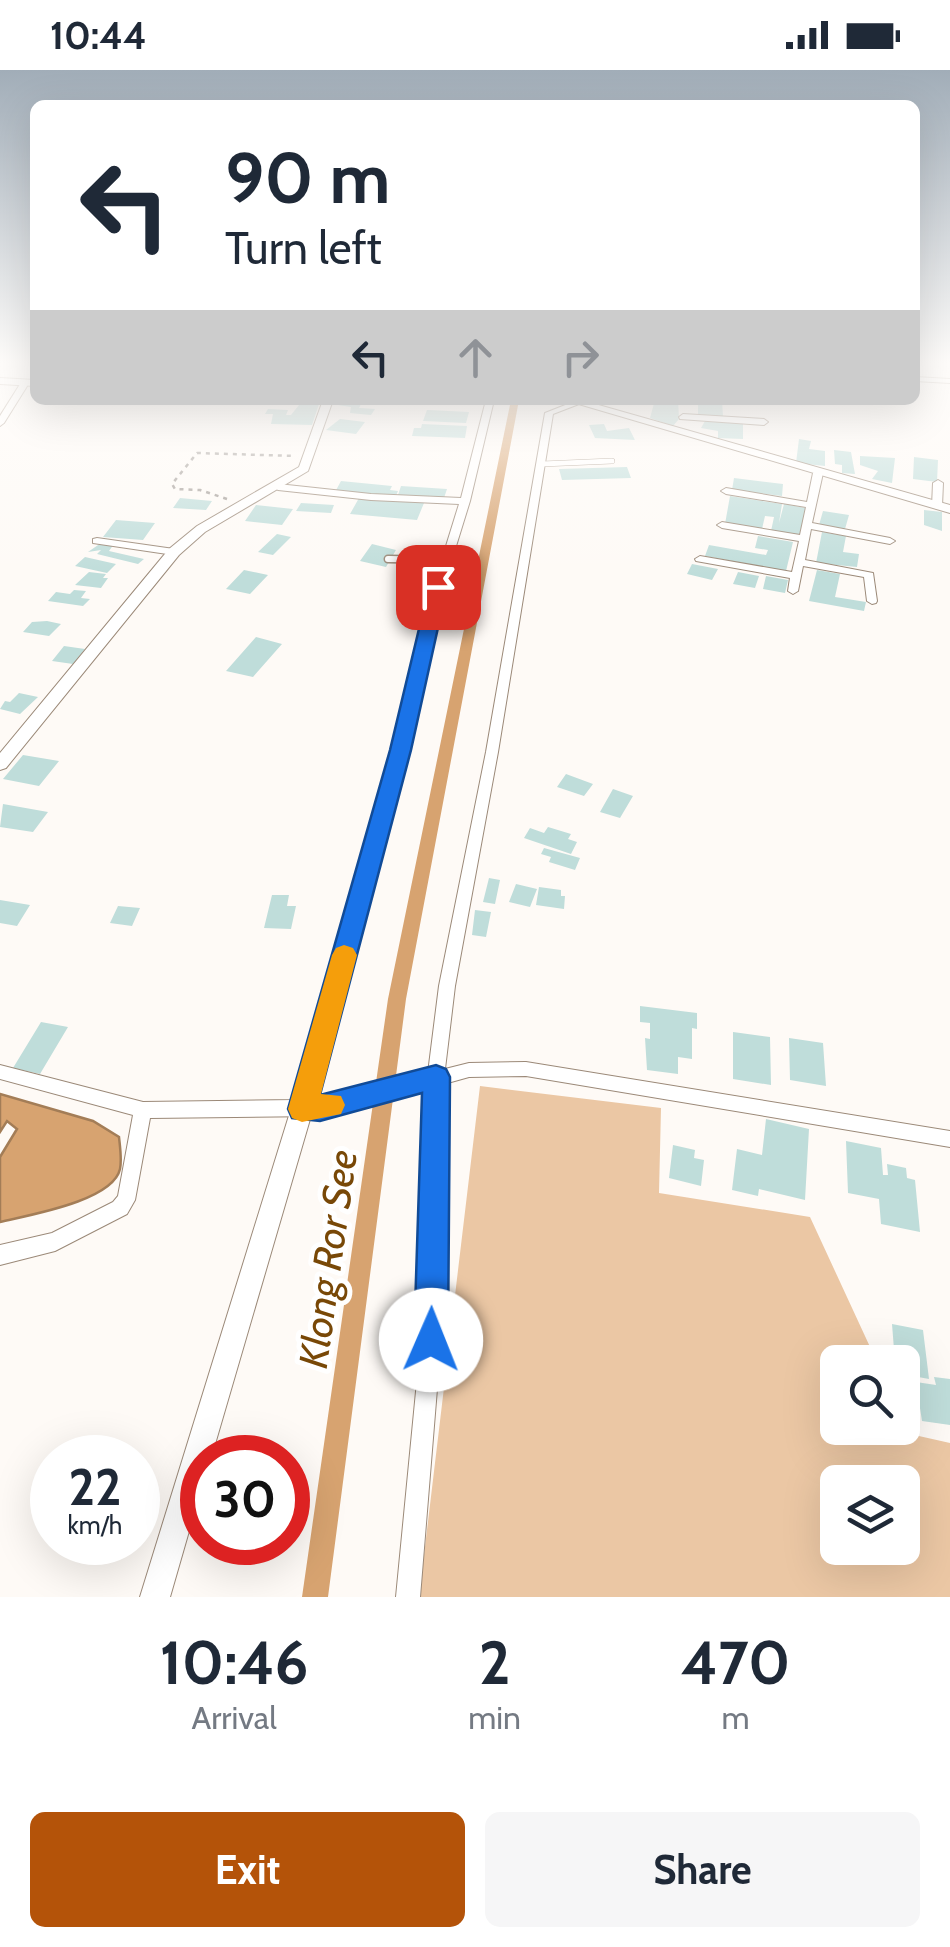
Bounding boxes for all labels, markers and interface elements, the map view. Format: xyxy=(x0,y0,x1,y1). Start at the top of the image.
text: 10:44 xyxy=(50,12,146,59)
text: 90 m xyxy=(225,135,390,221)
icon: left xyxy=(60,140,190,270)
text: Turn left xyxy=(225,221,382,275)
icon: left xyxy=(343,330,398,385)
icon: ahead xyxy=(448,330,503,385)
icon: right xyxy=(553,330,608,385)
pin xyxy=(396,545,481,630)
icon: arrive xyxy=(411,560,466,615)
water label: Klong Ror See xyxy=(288,1147,367,1371)
position arrow xyxy=(379,1288,483,1392)
map controls xyxy=(820,1345,920,1565)
button: search xyxy=(820,1345,920,1445)
speed limit sign: 30 xyxy=(180,1435,310,1565)
text: 22 xyxy=(69,1457,121,1518)
button: layers xyxy=(820,1465,920,1565)
text: km/h xyxy=(68,1510,122,1540)
text: 10:46 xyxy=(160,1626,309,1699)
text: 2 xyxy=(479,1626,510,1699)
text: 470 xyxy=(681,1626,790,1699)
text: Arrival xyxy=(192,1698,277,1737)
text: min xyxy=(468,1698,521,1737)
text: m xyxy=(721,1698,750,1737)
button: Exit xyxy=(30,1812,465,1927)
button: Share xyxy=(485,1812,920,1927)

